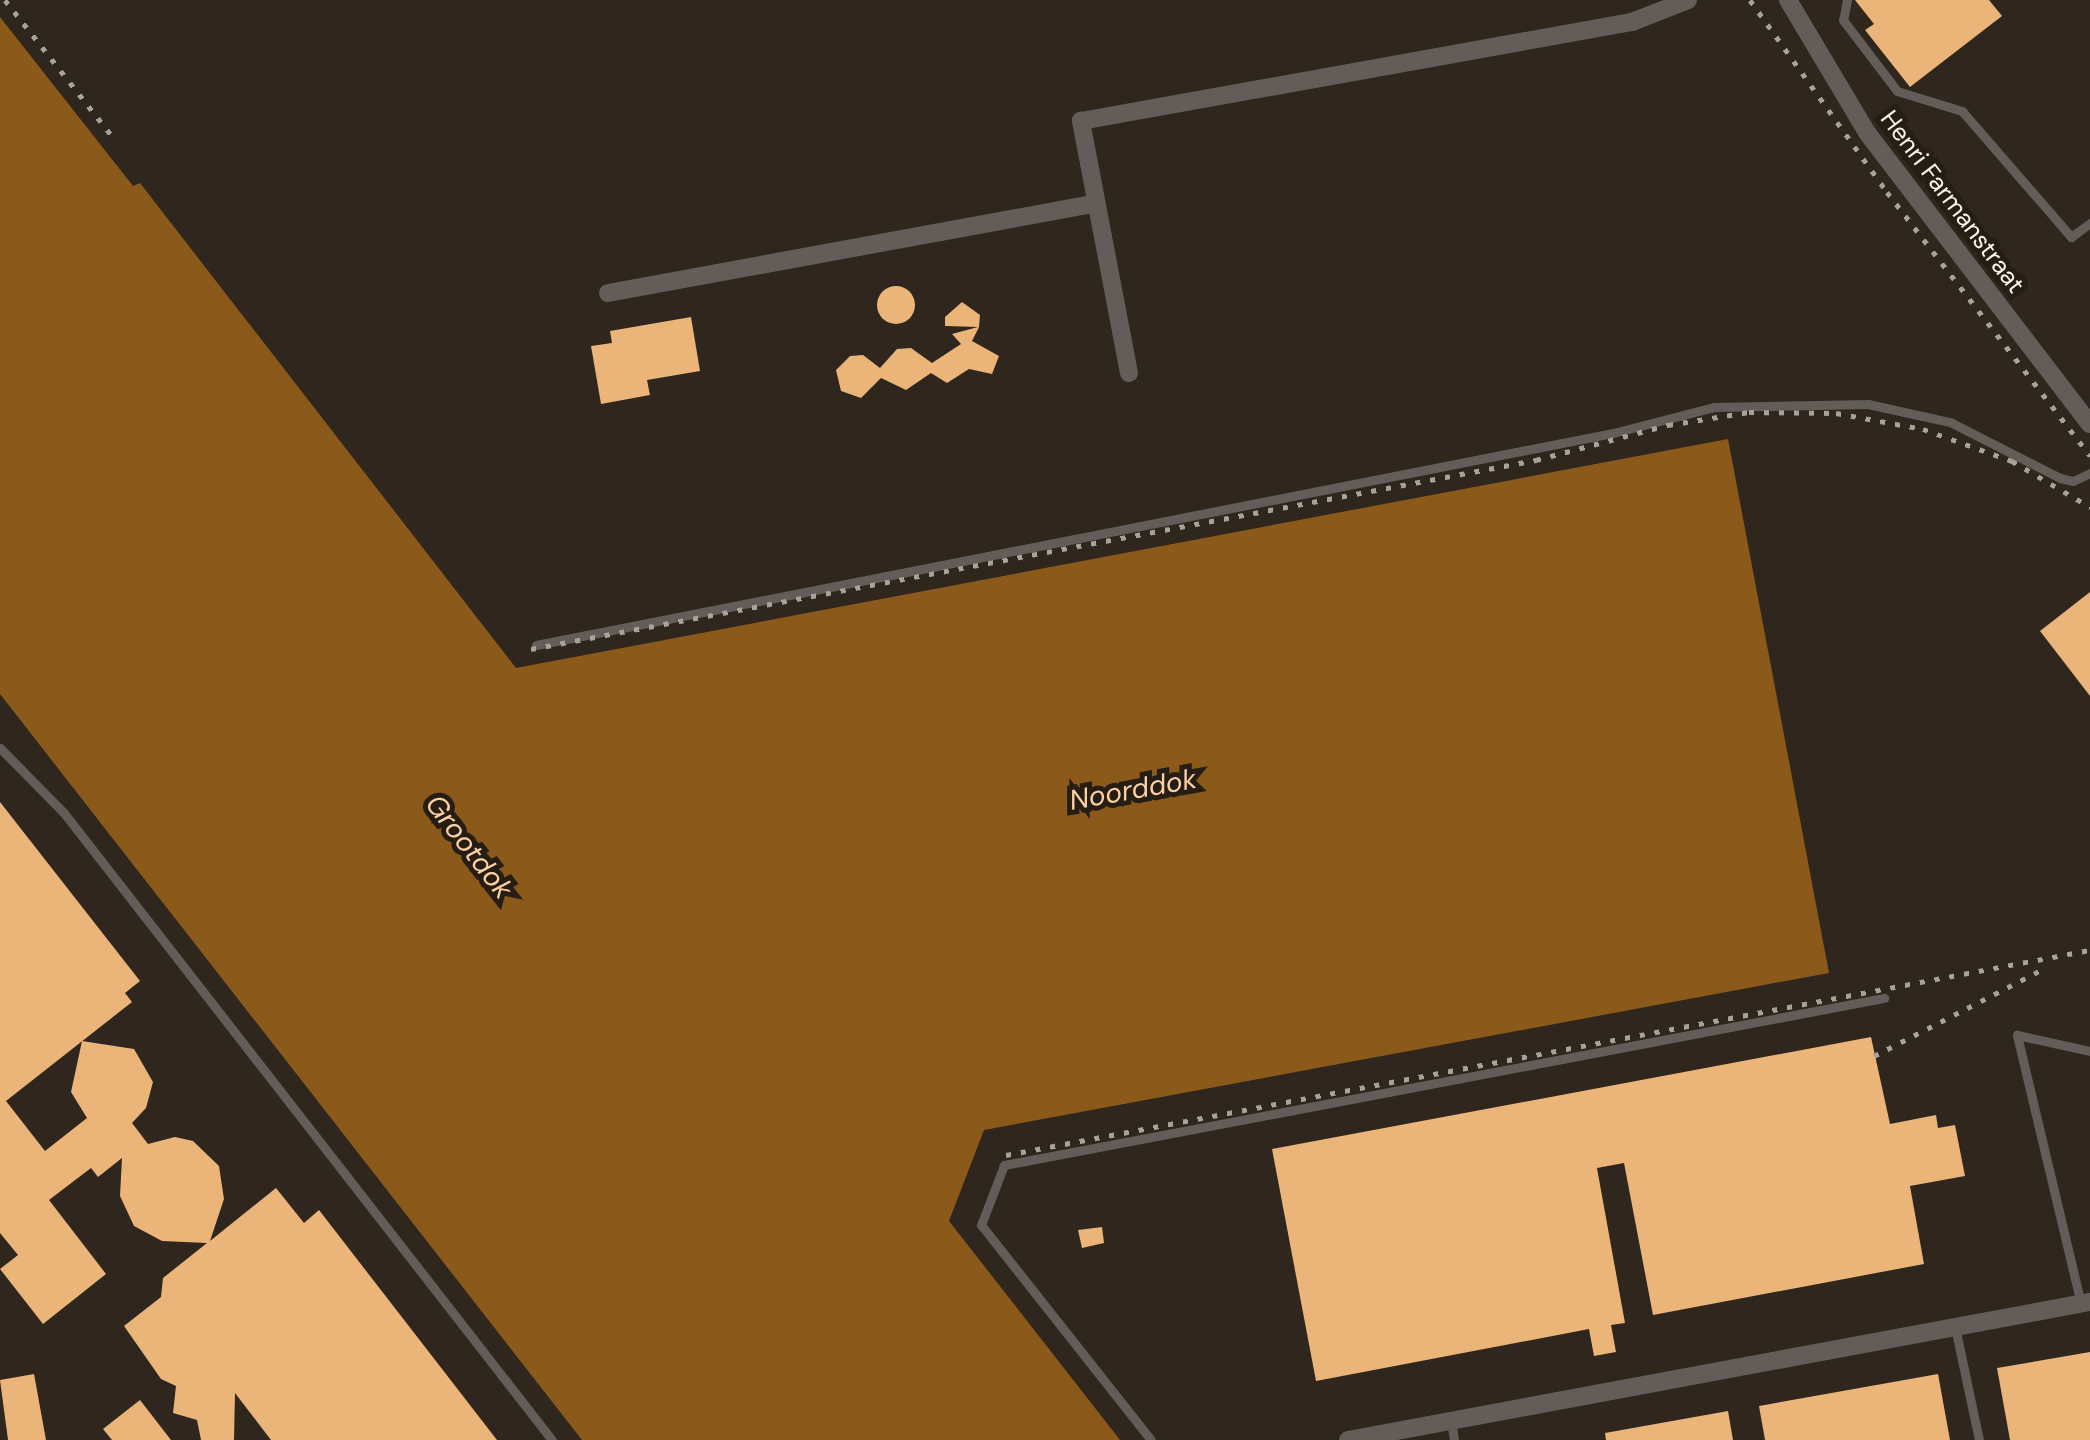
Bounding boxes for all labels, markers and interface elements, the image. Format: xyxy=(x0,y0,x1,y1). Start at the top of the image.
street label: Henri Farmanstraat xyxy=(1874,105,2030,299)
water label: Noorddok xyxy=(1067,762,1199,818)
water label: Grootdok xyxy=(418,788,520,906)

